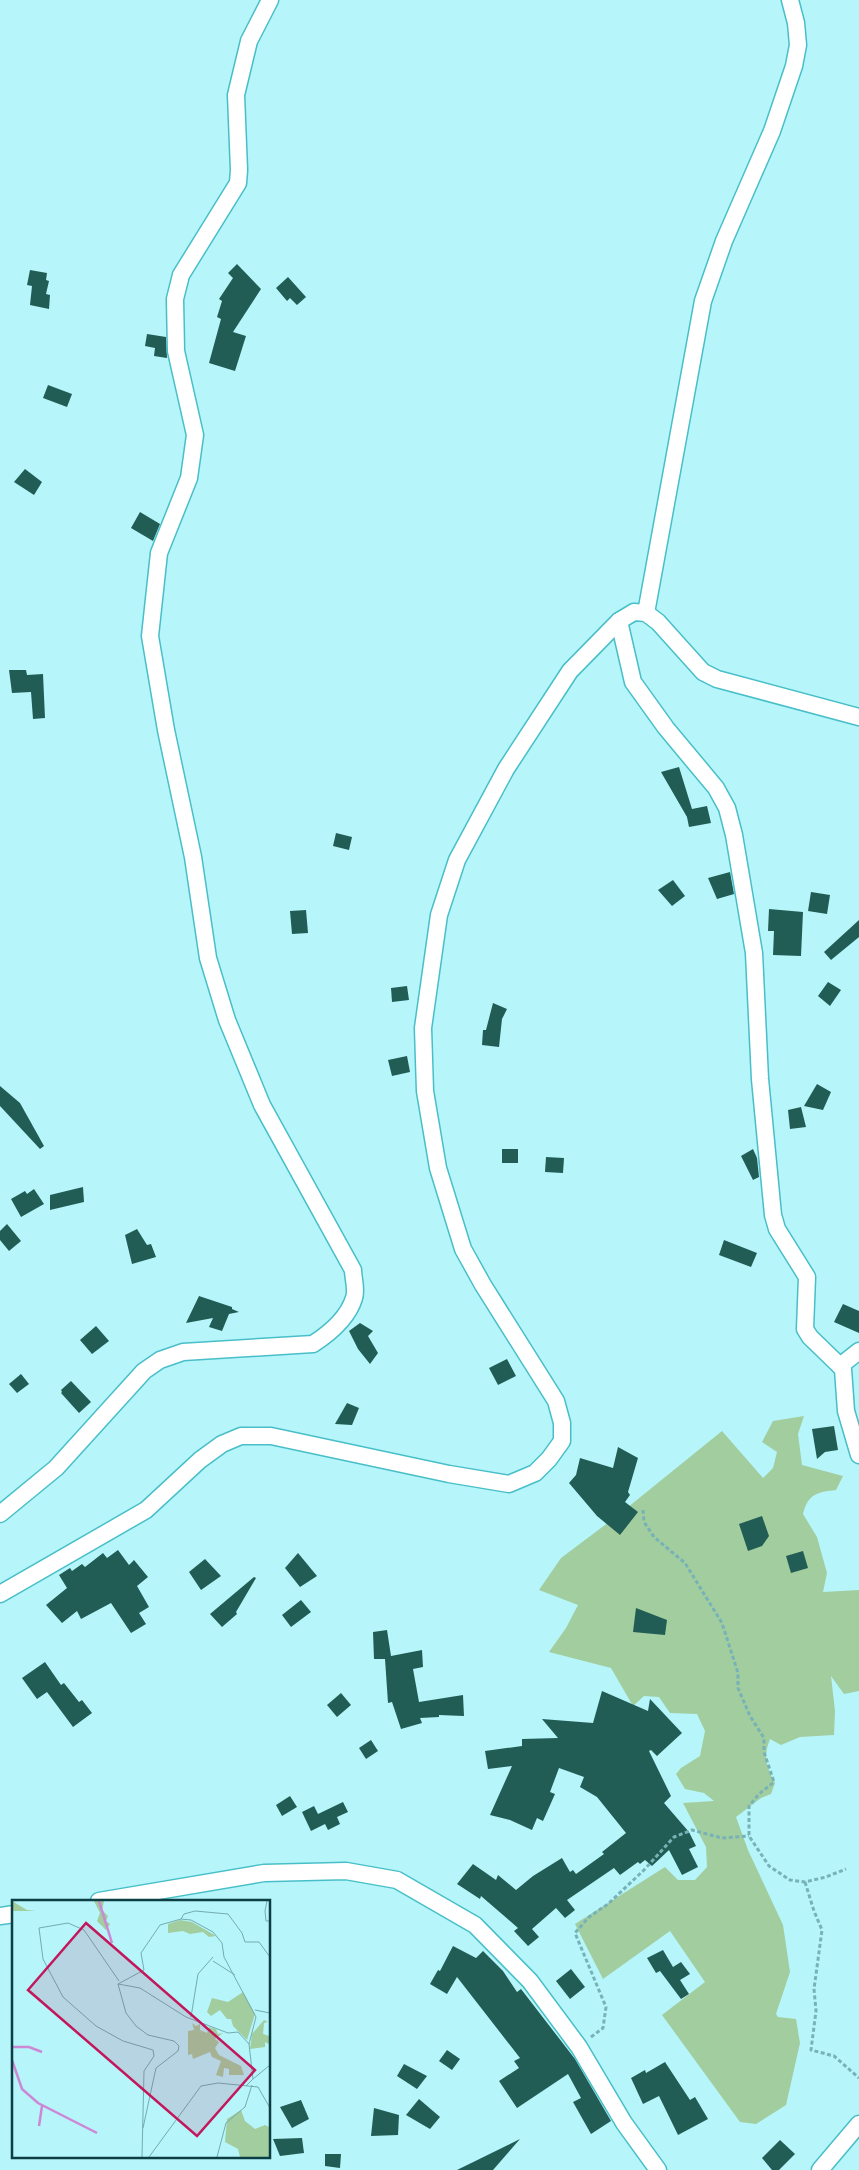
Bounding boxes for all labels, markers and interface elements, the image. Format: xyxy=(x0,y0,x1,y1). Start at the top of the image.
inset map xyxy=(12,1900,270,2158)

